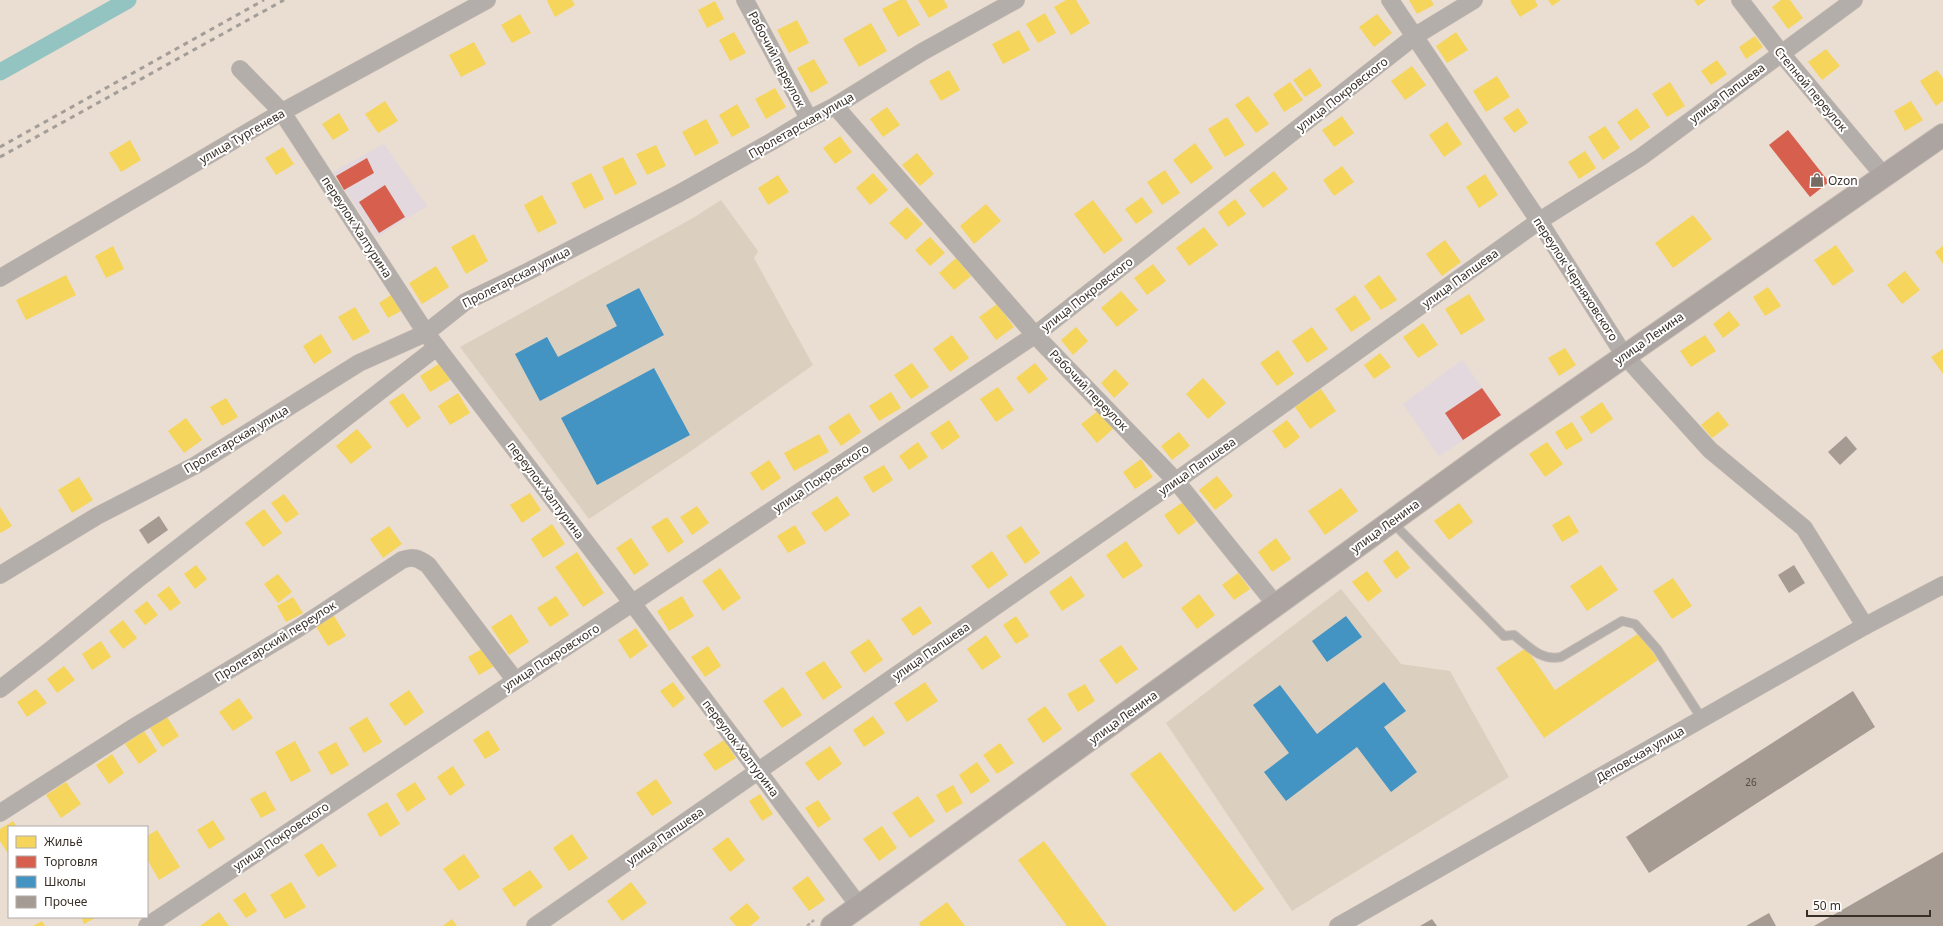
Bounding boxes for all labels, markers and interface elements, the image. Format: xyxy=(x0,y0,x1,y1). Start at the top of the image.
street label: Рабочий переулок xyxy=(745,8,810,111)
street label: Степной переулок xyxy=(1771,43,1852,135)
street label: улица Покровского xyxy=(1293,53,1391,135)
street label: улица Папшева xyxy=(1686,59,1768,127)
street label: Пролетарская улица xyxy=(745,88,857,162)
street label: улица Тургенева xyxy=(196,105,288,167)
shop icon: Ozon xyxy=(1809,172,1825,188)
place label: Ozon xyxy=(1828,172,1858,189)
street label: переулок Халтурина xyxy=(318,173,396,281)
street label: переулок Черняховского xyxy=(1530,214,1622,344)
street label: Пролетарская улица xyxy=(459,242,573,312)
street label: улица Папшева xyxy=(1418,244,1502,312)
street label: улица Покровского xyxy=(1038,253,1136,335)
street label: улица Ленина xyxy=(1611,308,1687,368)
street label: Рабочий переулок xyxy=(1046,346,1132,435)
street label: Пролетарская улица xyxy=(181,401,291,477)
street label: улица Папшева xyxy=(1155,433,1239,499)
street label: переулок Халтурина xyxy=(504,438,588,542)
street label: улица Покровского xyxy=(770,440,872,516)
street label: улица Ленина xyxy=(1347,495,1423,557)
street label: Пролетарский переулок xyxy=(211,596,339,685)
street label: улица Папшева xyxy=(889,618,973,684)
street label: улица Покровского xyxy=(499,619,603,695)
street label: улица Ленина xyxy=(1085,686,1161,748)
street label: переулок Халтурина xyxy=(699,696,783,800)
street label: Деповская улица xyxy=(1593,722,1687,786)
house number: 26 xyxy=(1745,775,1757,789)
street label: улица Покровского xyxy=(230,798,332,874)
street label: улица Папшева xyxy=(623,803,707,869)
legend xyxy=(8,826,148,918)
text: Жильё xyxy=(44,833,83,850)
text: Торговля xyxy=(44,853,98,870)
text: Школы xyxy=(44,873,86,890)
scale bar xyxy=(1807,892,1930,918)
text: Прочее xyxy=(44,893,88,910)
text: 50 m xyxy=(1813,897,1841,914)

